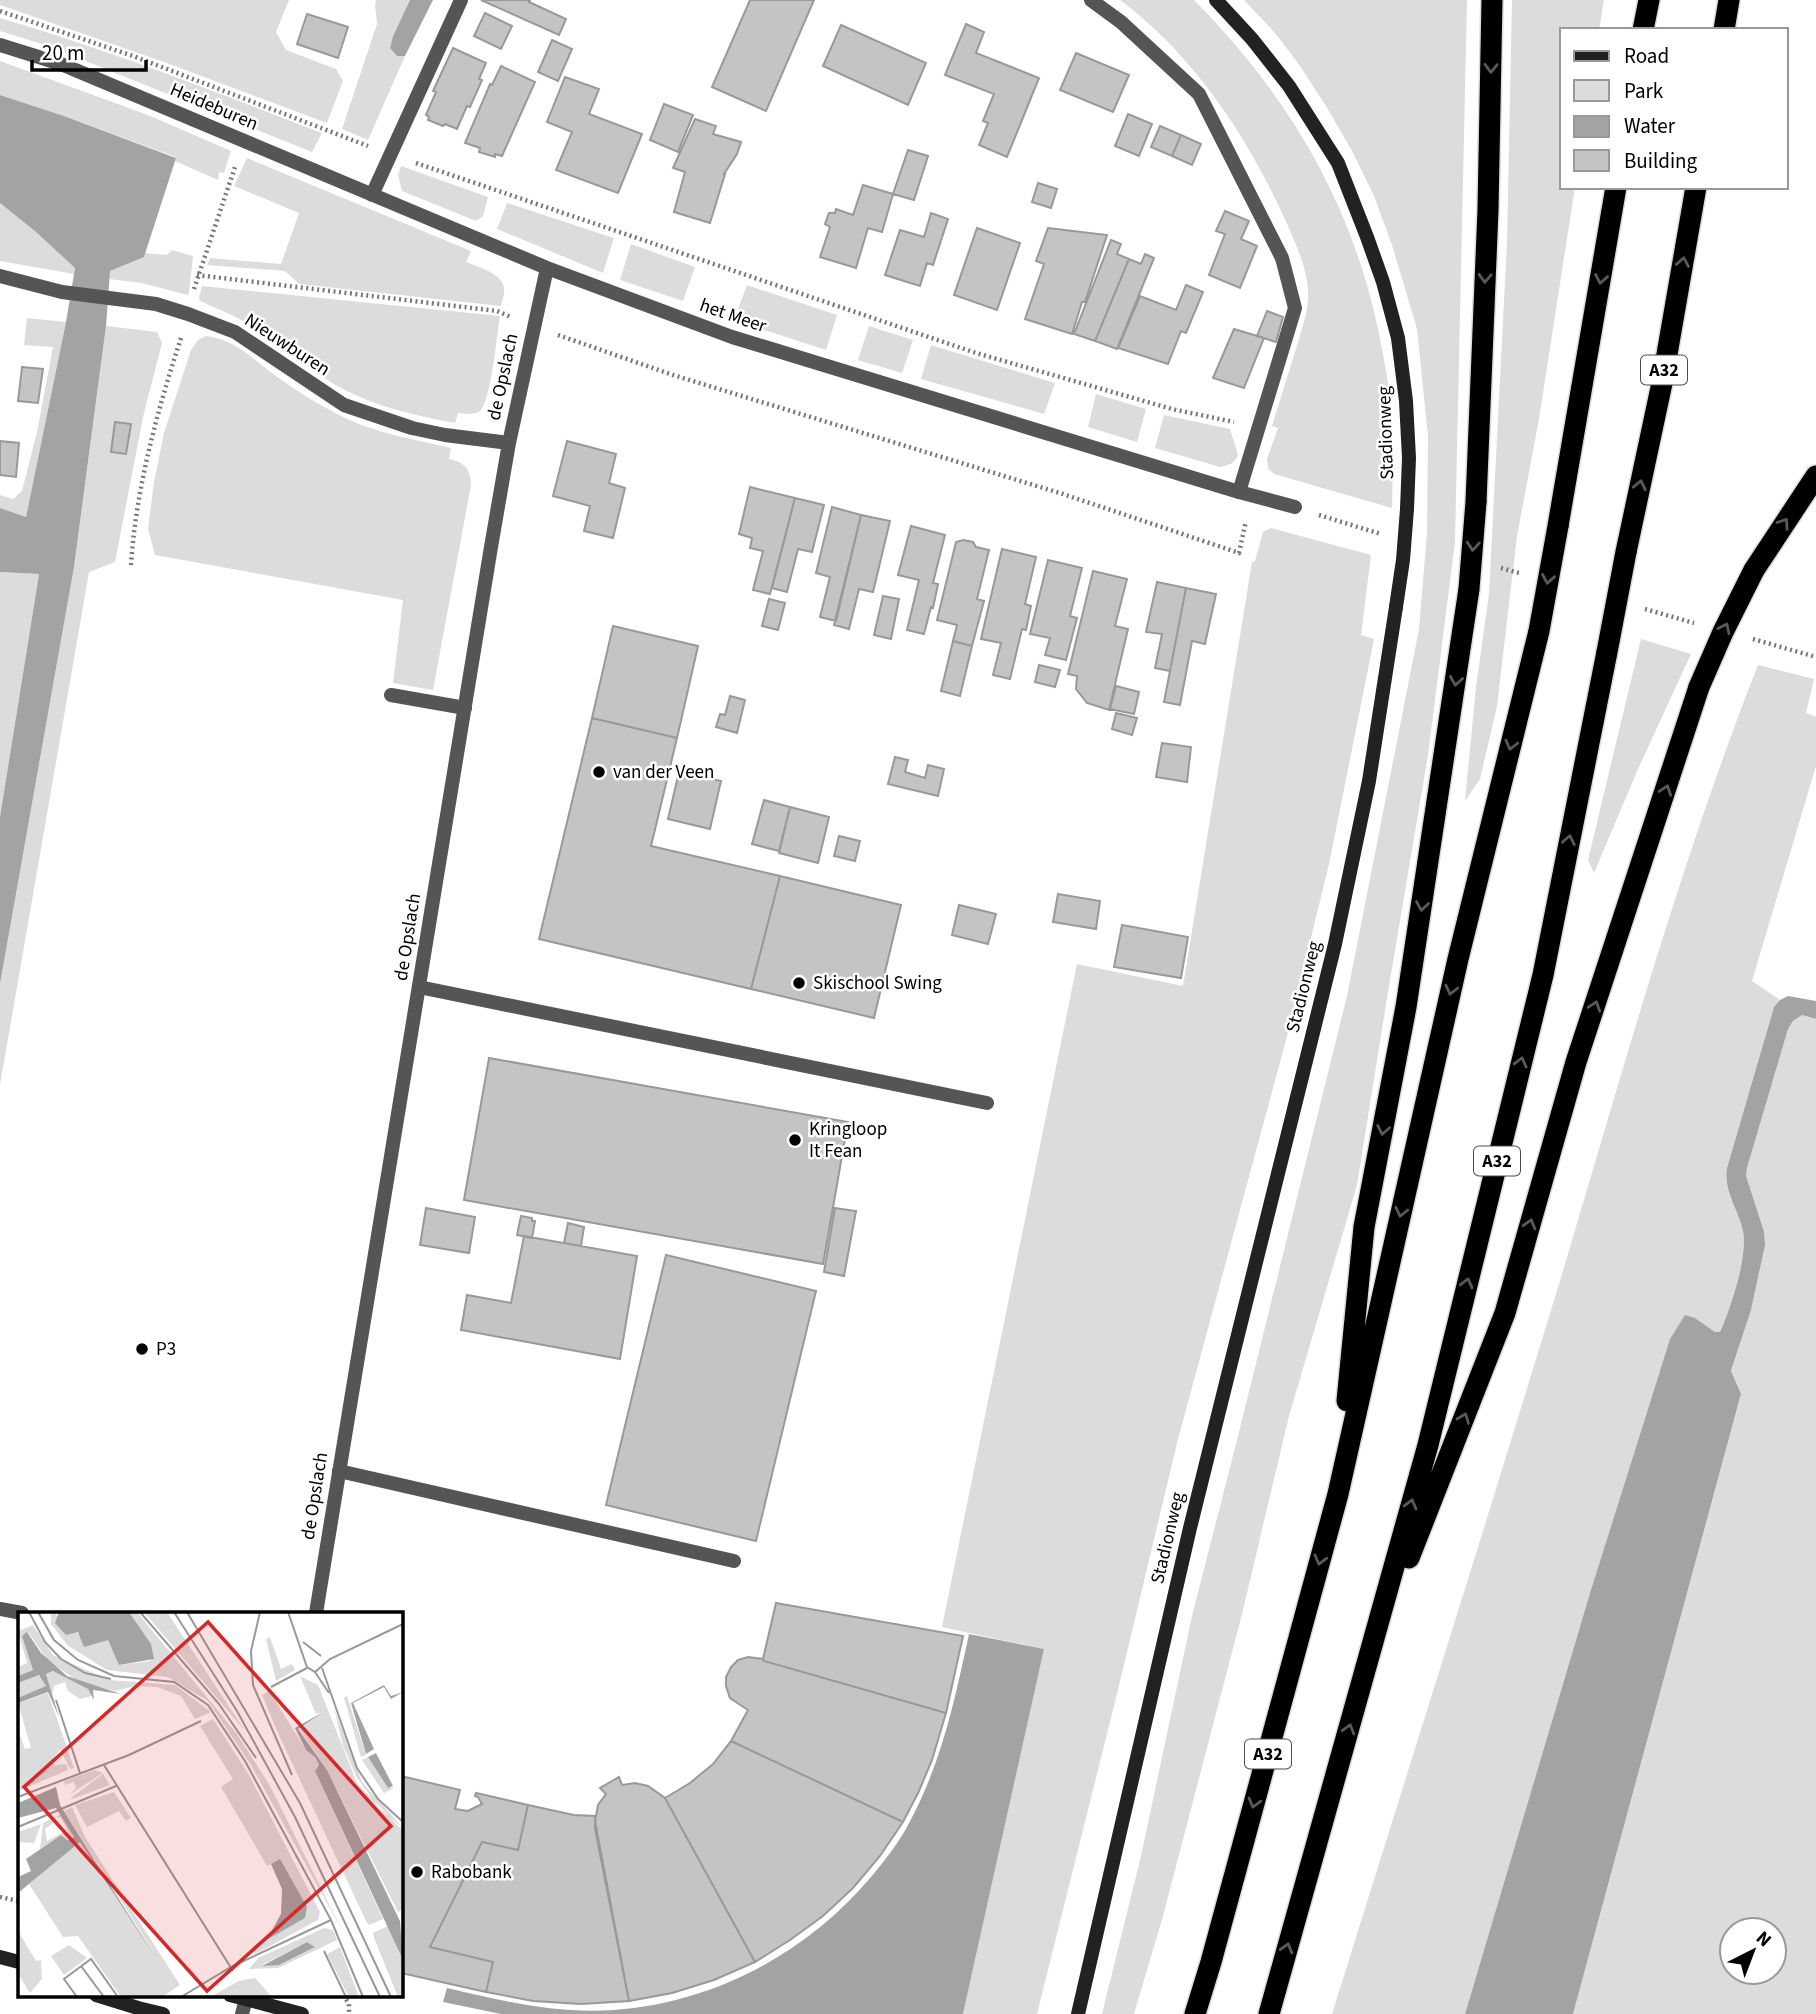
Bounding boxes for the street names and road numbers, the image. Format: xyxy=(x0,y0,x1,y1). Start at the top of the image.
street label: Heideburen xyxy=(166,76,262,138)
street label: het Meer xyxy=(696,292,770,340)
street label: Nieuwburen xyxy=(239,307,335,383)
street label: de Opslach xyxy=(481,331,525,423)
road number: A32 xyxy=(1641,356,1687,384)
street label: Stadionweg xyxy=(1371,385,1401,480)
street label: de Opslach xyxy=(388,891,428,983)
street label: Stadionweg xyxy=(1280,938,1329,1036)
road number: A32 xyxy=(1474,1146,1520,1176)
street label: de Opslach xyxy=(295,1450,335,1542)
street label: Stadionweg xyxy=(1144,1489,1192,1587)
road number: A32 xyxy=(1245,1740,1291,1769)

